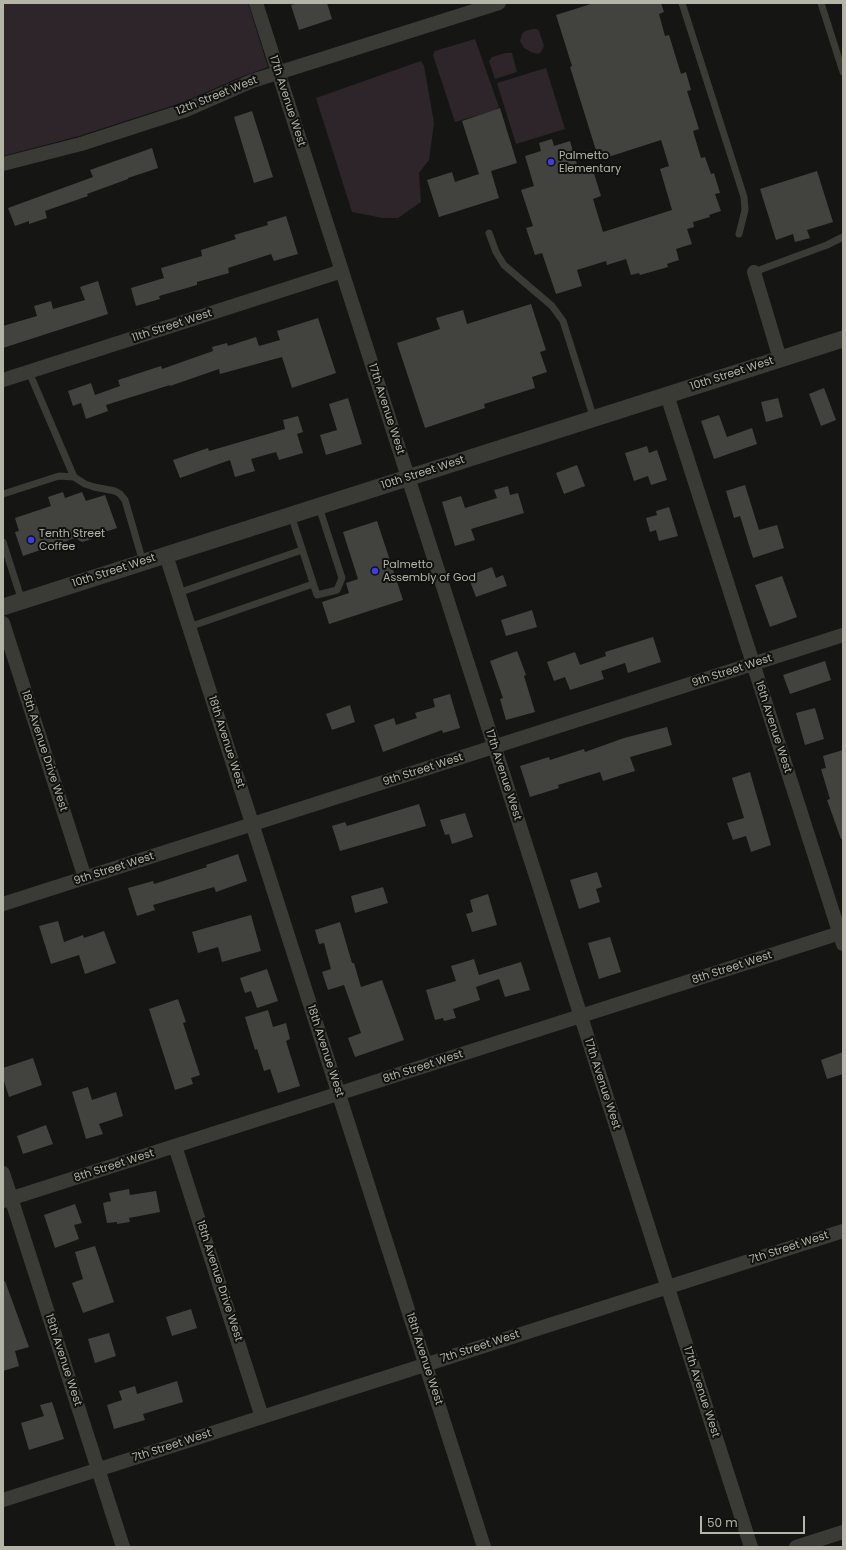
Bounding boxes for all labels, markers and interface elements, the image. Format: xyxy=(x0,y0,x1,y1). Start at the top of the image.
street label: 17th Avenue West xyxy=(266,54,308,148)
street label: 12th Street West xyxy=(175,74,259,118)
place label: Palmetto Elementary xyxy=(559,149,621,175)
marker: Palmetto Elementary xyxy=(546,157,556,167)
street label: 11th Street West xyxy=(130,307,214,345)
street label: 10th Street West xyxy=(689,354,775,394)
street label: 17th Avenue West xyxy=(365,362,407,456)
street label: 10th Street West xyxy=(380,453,466,493)
place label: Tenth Street Coffee xyxy=(39,527,105,553)
marker: Tenth Street Coffee xyxy=(26,535,36,545)
street label: 10th Street West xyxy=(71,551,157,591)
place label: Palmetto Assembly of God xyxy=(383,558,476,584)
marker: Palmetto Assembly of God xyxy=(370,566,380,576)
street label: 9th Street West xyxy=(690,652,774,690)
street label: 16th Avenue West xyxy=(752,679,794,775)
street label: 18th Avenue Drive West xyxy=(18,689,70,813)
street label: 18th Avenue West xyxy=(205,694,247,790)
street label: 17th Avenue West xyxy=(482,728,524,822)
street label: 9th Street West xyxy=(381,751,465,789)
street label: 9th Street West xyxy=(72,850,156,888)
street label: 8th Street West xyxy=(690,949,774,987)
street label: 18th Avenue West xyxy=(304,1003,346,1099)
street label: 17th Avenue West xyxy=(581,1037,623,1131)
street label: 8th Street West xyxy=(381,1048,465,1086)
street label: 8th Street West xyxy=(72,1147,156,1185)
street label: 18th Avenue Drive West xyxy=(193,1219,245,1343)
street label: 7th Street West xyxy=(748,1229,830,1267)
street label: 18th Avenue West xyxy=(403,1311,445,1407)
street label: 19th Avenue West xyxy=(42,1312,84,1408)
street label: 7th Street West xyxy=(439,1328,521,1366)
street label: 17th Avenue West xyxy=(680,1345,722,1439)
street label: 7th Street West xyxy=(131,1427,213,1465)
scale bar xyxy=(702,1508,807,1534)
text: 50 m xyxy=(707,1514,738,1531)

